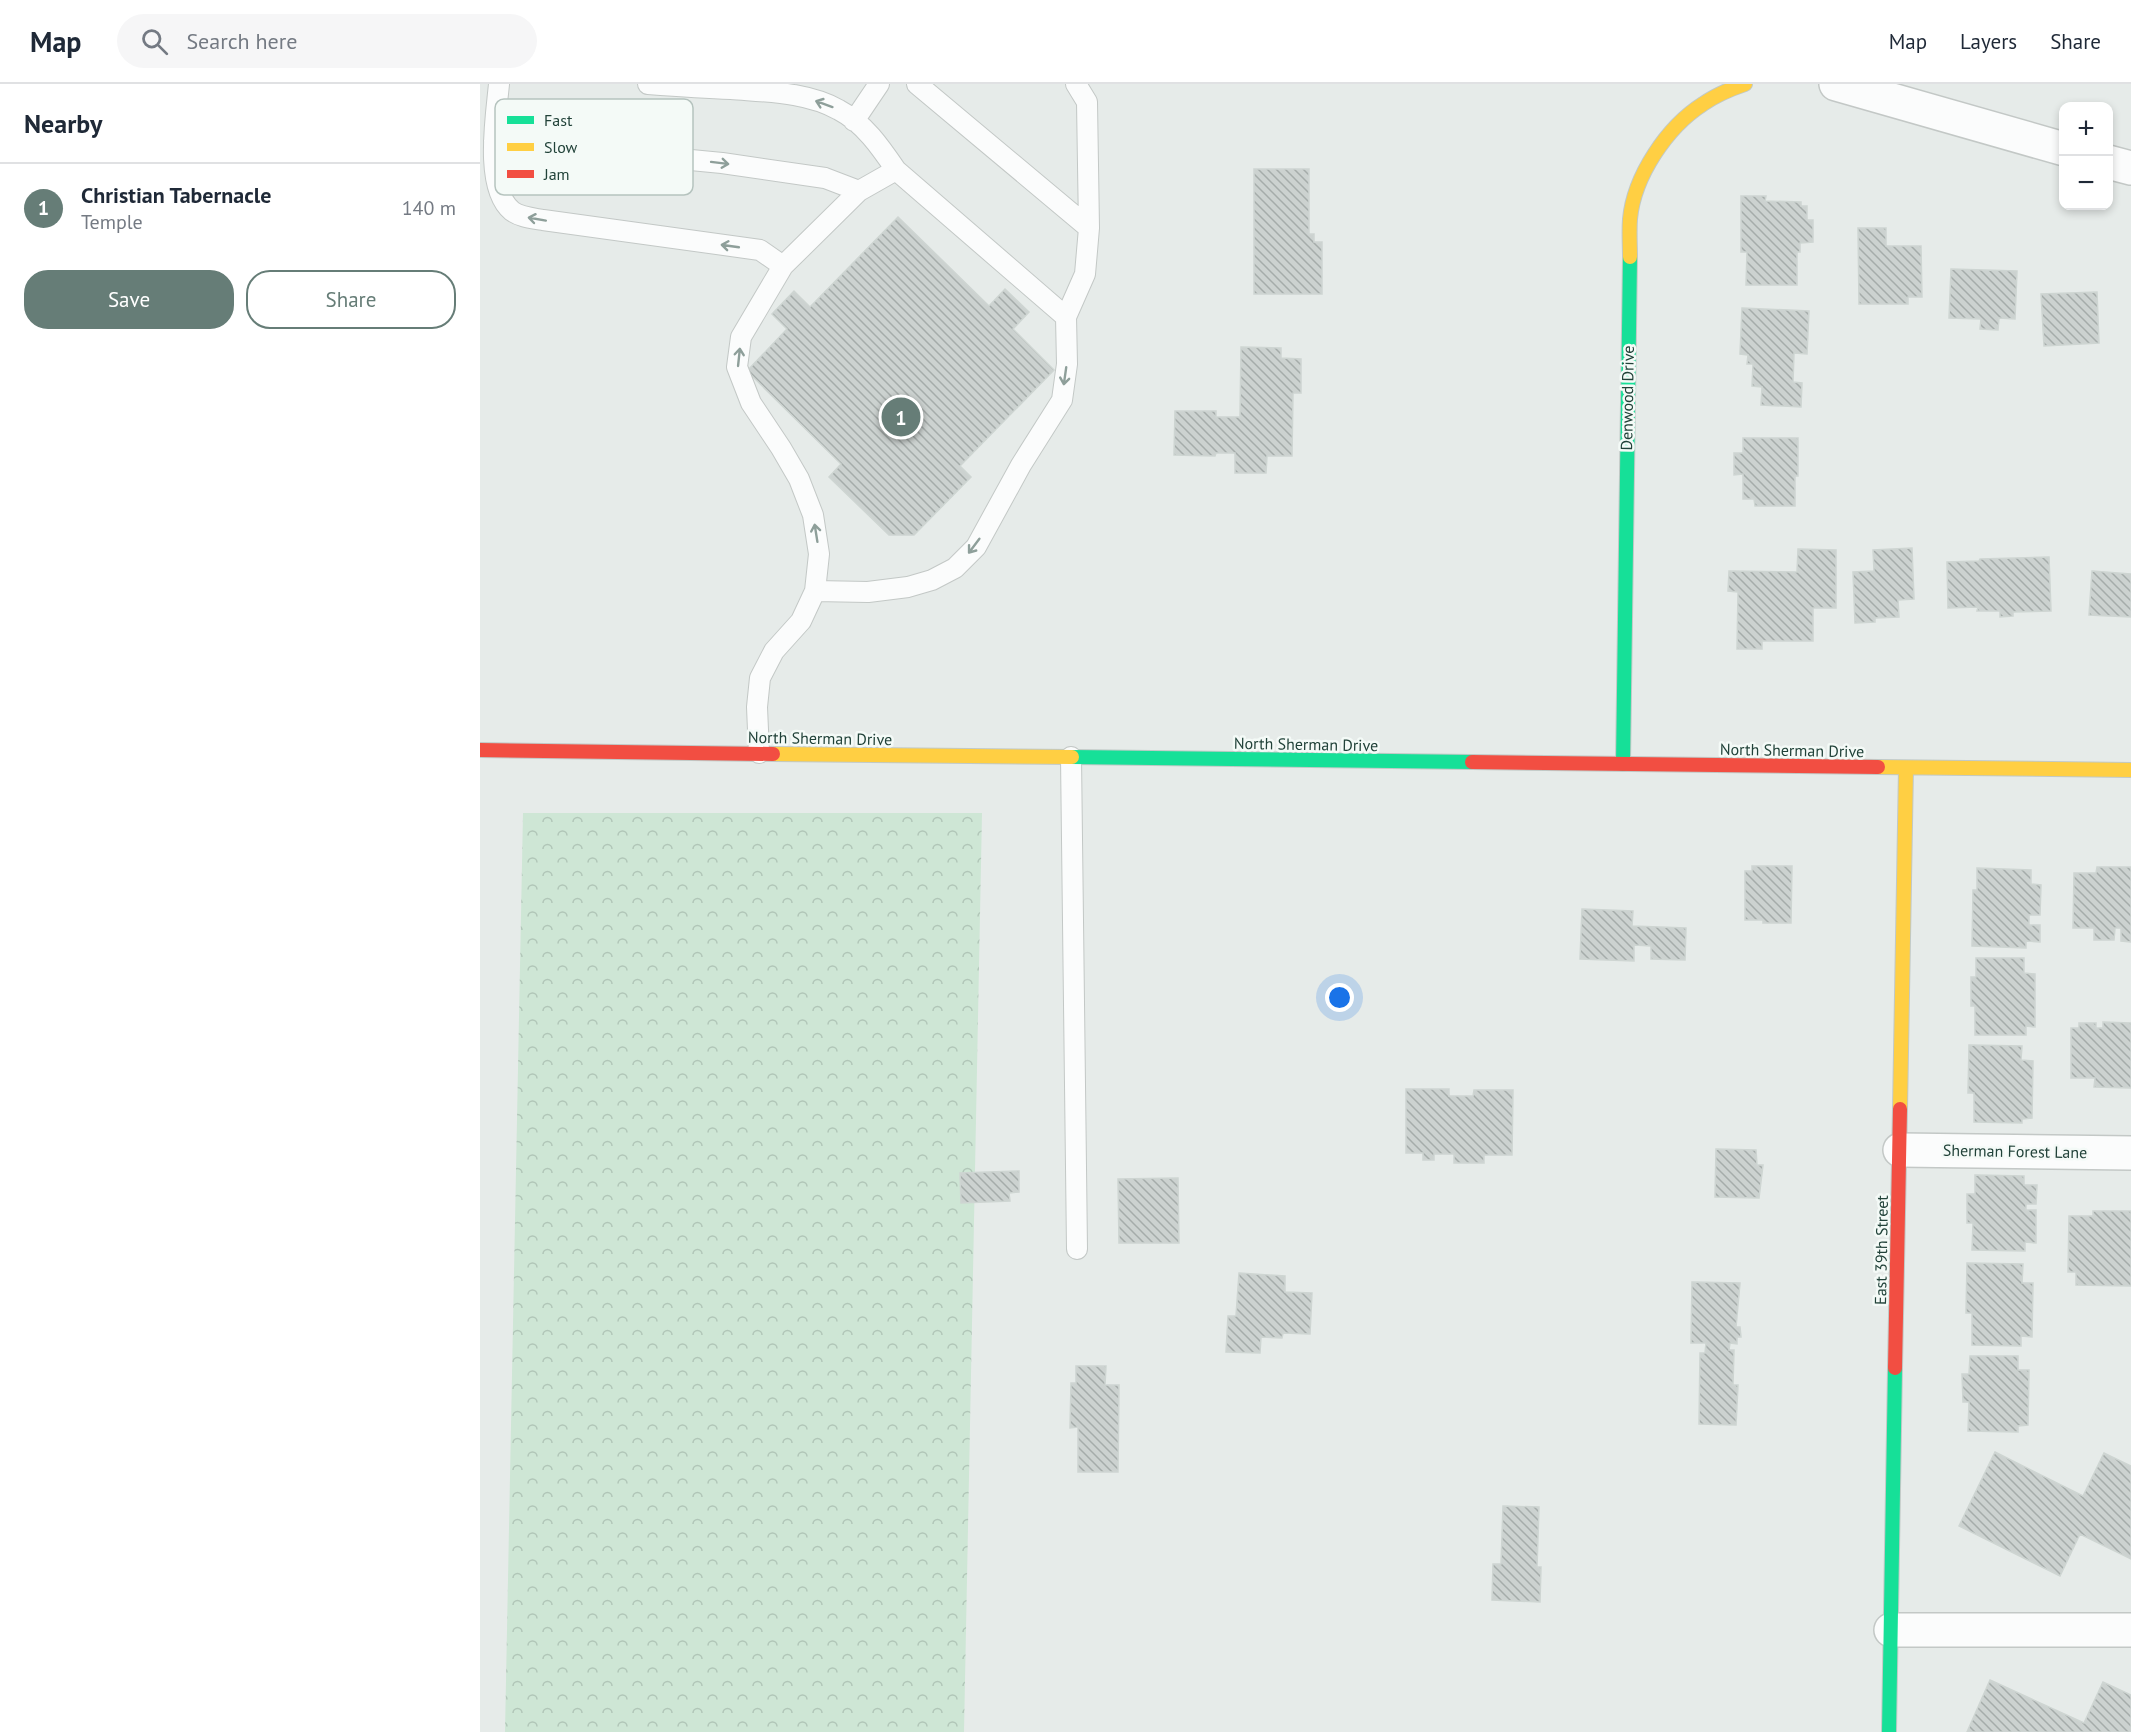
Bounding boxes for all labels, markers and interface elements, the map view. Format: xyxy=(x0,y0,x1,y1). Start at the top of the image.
search box xyxy=(117,14,537,68)
text: Map xyxy=(30,23,81,60)
icon: search xyxy=(138,25,171,58)
text: Search here xyxy=(186,27,297,55)
text: Map xyxy=(1889,28,1927,55)
text: Layers xyxy=(1960,28,2017,55)
text: Share xyxy=(2050,28,2101,55)
one-way arrow xyxy=(815,97,834,108)
legend xyxy=(495,99,693,195)
map controls xyxy=(2059,102,2113,210)
button: + xyxy=(2059,102,2113,156)
text: Nearby xyxy=(24,107,102,140)
text: Fast xyxy=(544,110,573,130)
text: Slow xyxy=(544,137,578,157)
button: − xyxy=(2059,156,2113,210)
one-way arrow xyxy=(710,158,729,169)
text: Jam xyxy=(543,164,570,184)
text: Christian Tabernacle xyxy=(81,181,271,209)
text: 1 xyxy=(38,195,49,221)
text: 140 m xyxy=(402,195,456,221)
text: Temple xyxy=(81,209,143,235)
one-way arrow xyxy=(527,213,547,224)
one-way arrow xyxy=(720,241,740,252)
button: Save xyxy=(24,270,234,329)
button: Share xyxy=(246,270,456,329)
street label: Denwood Drive xyxy=(1616,345,1638,451)
one-way arrow xyxy=(734,348,745,368)
one-way arrow xyxy=(1060,365,1071,385)
pin: 1 xyxy=(882,394,920,440)
one-way arrow xyxy=(810,524,821,543)
one-way arrow xyxy=(968,538,981,554)
street label: North Sherman Drive xyxy=(748,727,892,749)
street label: North Sherman Drive xyxy=(1234,733,1378,755)
street label: North Sherman Drive xyxy=(1720,739,1864,761)
your location xyxy=(1325,983,1354,1012)
street label: Sherman Forest Lane xyxy=(1943,1140,2087,1162)
street label: East 39th Street xyxy=(1870,1194,1892,1305)

